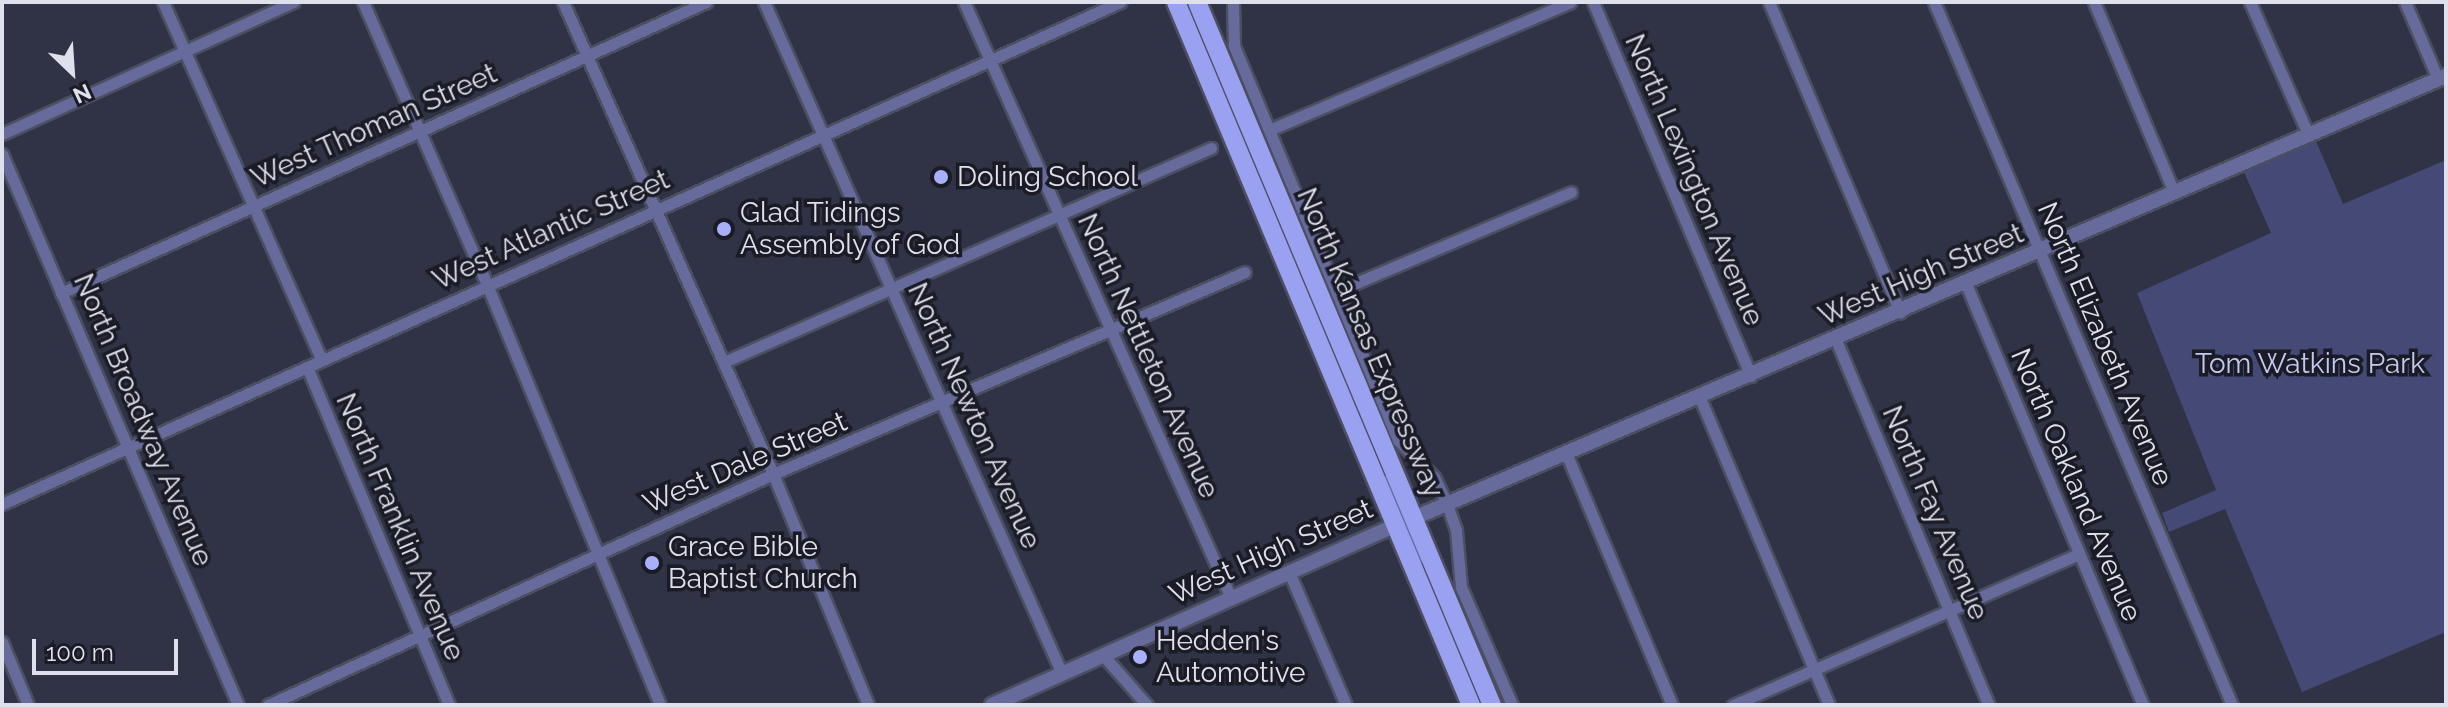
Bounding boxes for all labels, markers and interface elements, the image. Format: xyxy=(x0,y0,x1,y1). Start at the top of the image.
street label: North Lexington Avenue xyxy=(1617,29,1771,331)
north arrow xyxy=(32,32,112,112)
street label: West Thoman Street xyxy=(246,57,502,195)
text: N xyxy=(69,78,95,109)
place label: Doling School xyxy=(957,160,1138,194)
street label: West Atlantic Street xyxy=(427,163,675,297)
marker: Doling School xyxy=(932,168,950,186)
street label: North Kansas Expressway xyxy=(1289,183,1451,503)
place label: Glad Tidings Assembly of God xyxy=(740,196,962,262)
street label: North Elizabeth Avenue xyxy=(2030,197,2180,491)
street label: North Nettleton Avenue xyxy=(1070,208,1226,504)
street label: West High Street xyxy=(1814,217,2028,333)
marker: Glad Tidings Assembly of God xyxy=(715,220,733,238)
street label: North Broadway Avenue xyxy=(66,268,220,572)
street label: North Newton Avenue xyxy=(900,277,1048,555)
street label: North Oakland Avenue xyxy=(2003,343,2149,627)
park label: Tom Watkins Park xyxy=(2195,347,2425,381)
street label: North Franklin Avenue xyxy=(328,388,472,666)
street label: North Fay Avenue xyxy=(1874,400,1996,626)
street label: West Dale Street xyxy=(638,405,852,521)
street label: West High Street xyxy=(1164,492,1378,612)
place label: Grace Bible Baptist Church xyxy=(668,530,858,596)
marker: Grace Bible Baptist Church xyxy=(643,554,661,572)
scale bar xyxy=(36,623,182,673)
place label: Hedden's Automotive xyxy=(1156,624,1306,690)
text: 100 m xyxy=(46,638,114,667)
marker: Hedden's Automotive xyxy=(1131,648,1149,666)

